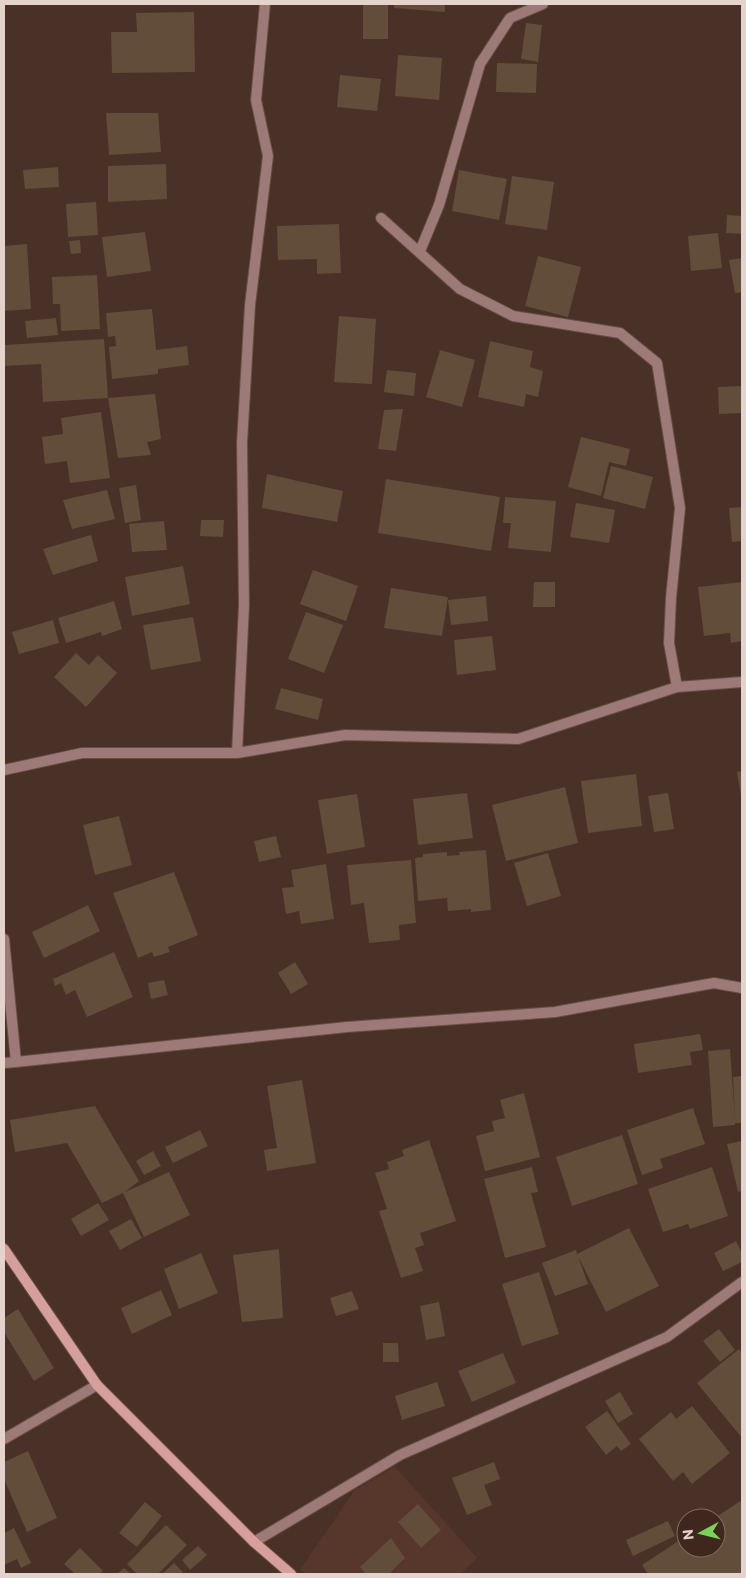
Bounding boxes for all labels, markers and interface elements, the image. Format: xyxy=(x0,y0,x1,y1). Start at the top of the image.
north arrow xyxy=(676,1508,726,1558)
text: N xyxy=(679,1528,697,1541)

